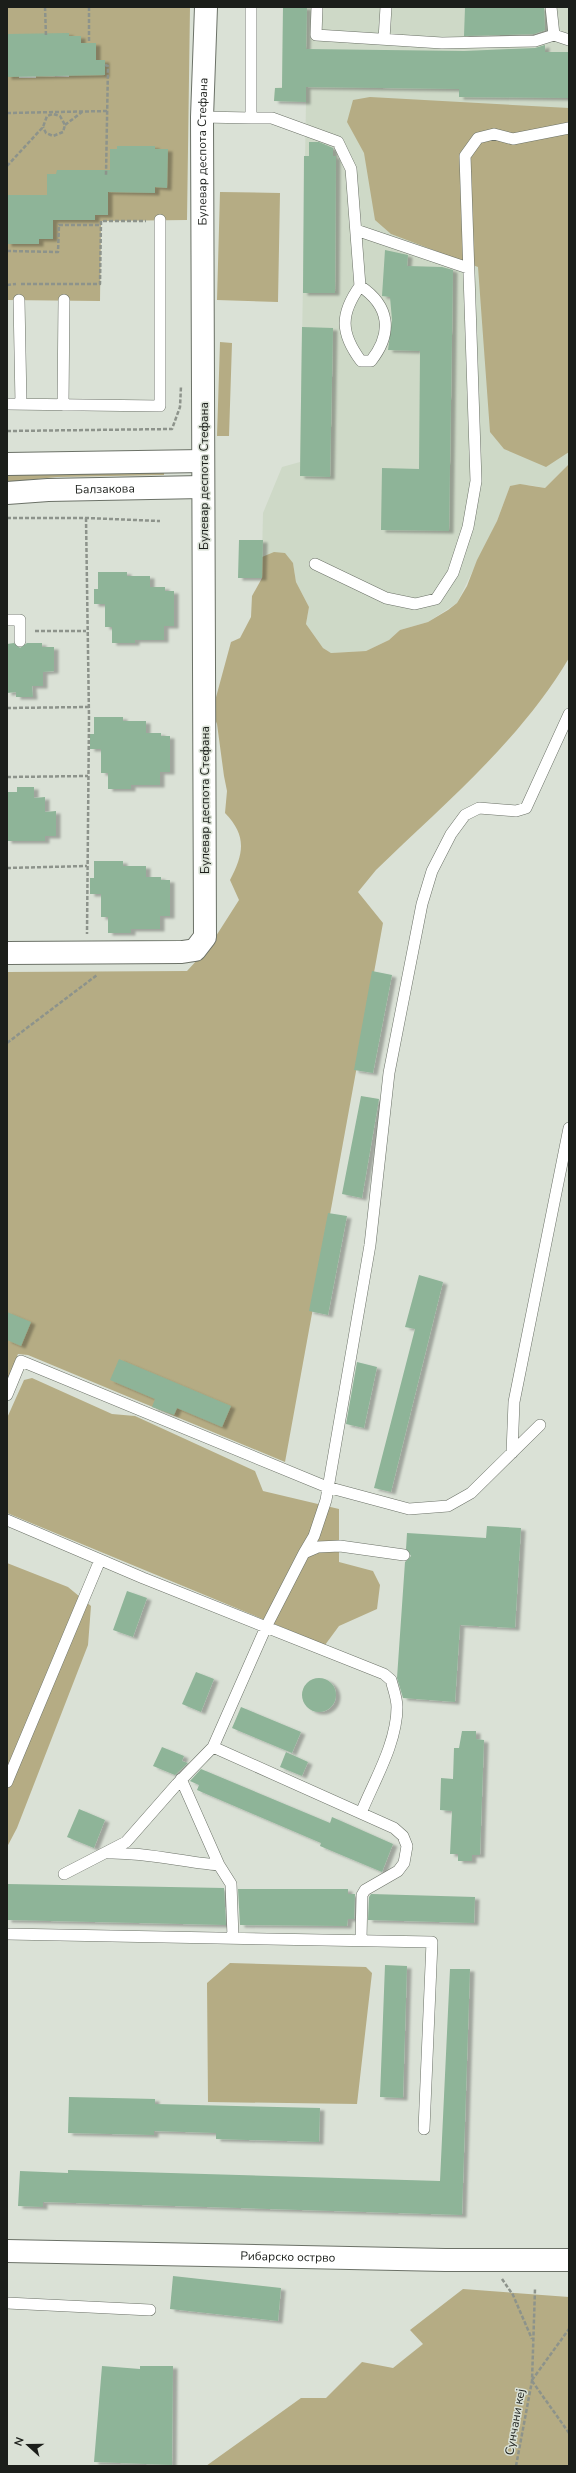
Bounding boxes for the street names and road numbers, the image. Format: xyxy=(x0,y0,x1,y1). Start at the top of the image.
street label: Булевар деспота Стефана xyxy=(194,77,211,226)
street label: Булевар деспота Стефана xyxy=(196,402,212,550)
street label: Балзакова xyxy=(75,480,135,497)
street label: Булевар деспота Стефана xyxy=(197,726,213,874)
street label: Рибарско острво xyxy=(240,2248,336,2266)
street label: Сунчани кеј xyxy=(501,2387,529,2456)

